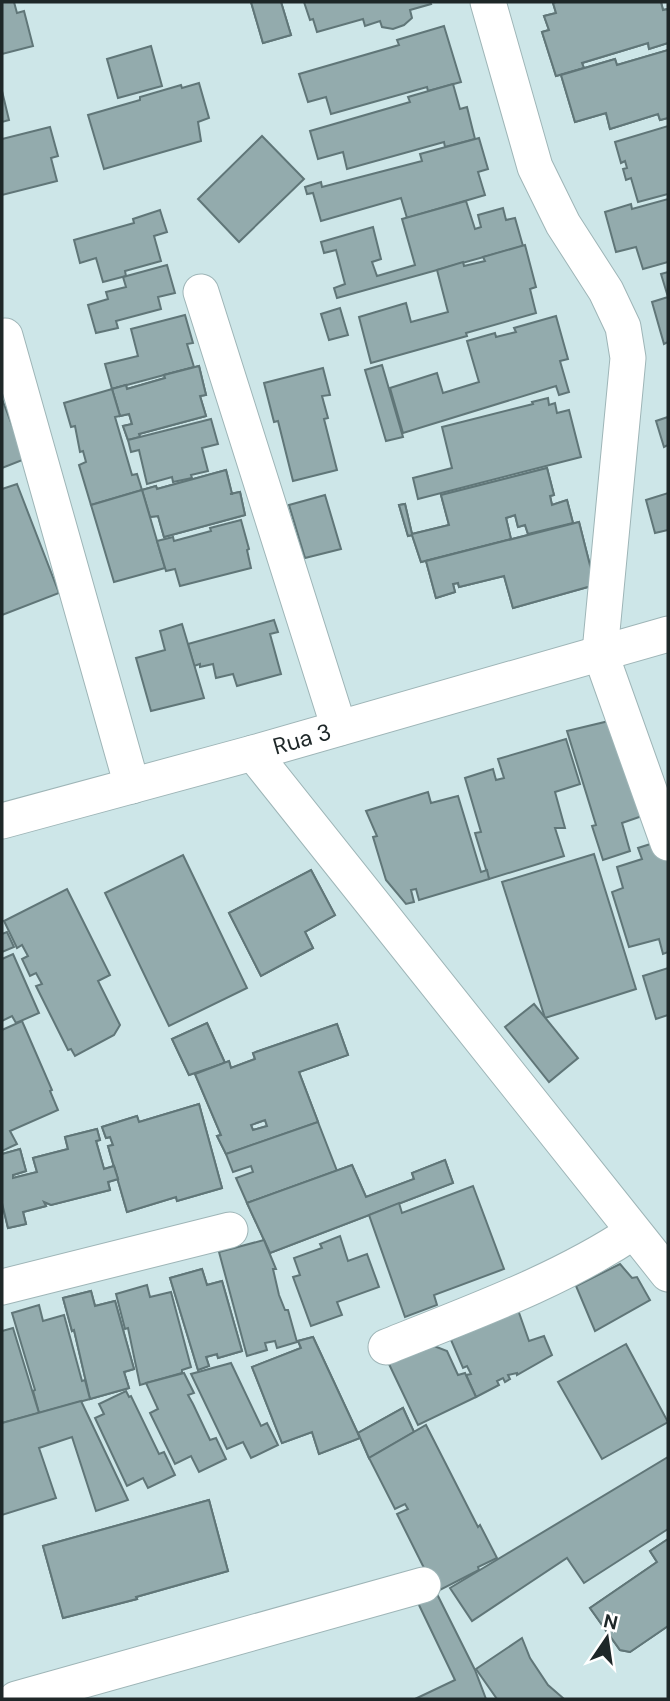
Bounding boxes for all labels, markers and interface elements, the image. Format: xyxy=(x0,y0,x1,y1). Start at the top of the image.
street label: Rua 3 xyxy=(269,716,335,762)
north arrow xyxy=(572,1603,642,1673)
text: N xyxy=(601,1608,620,1636)

